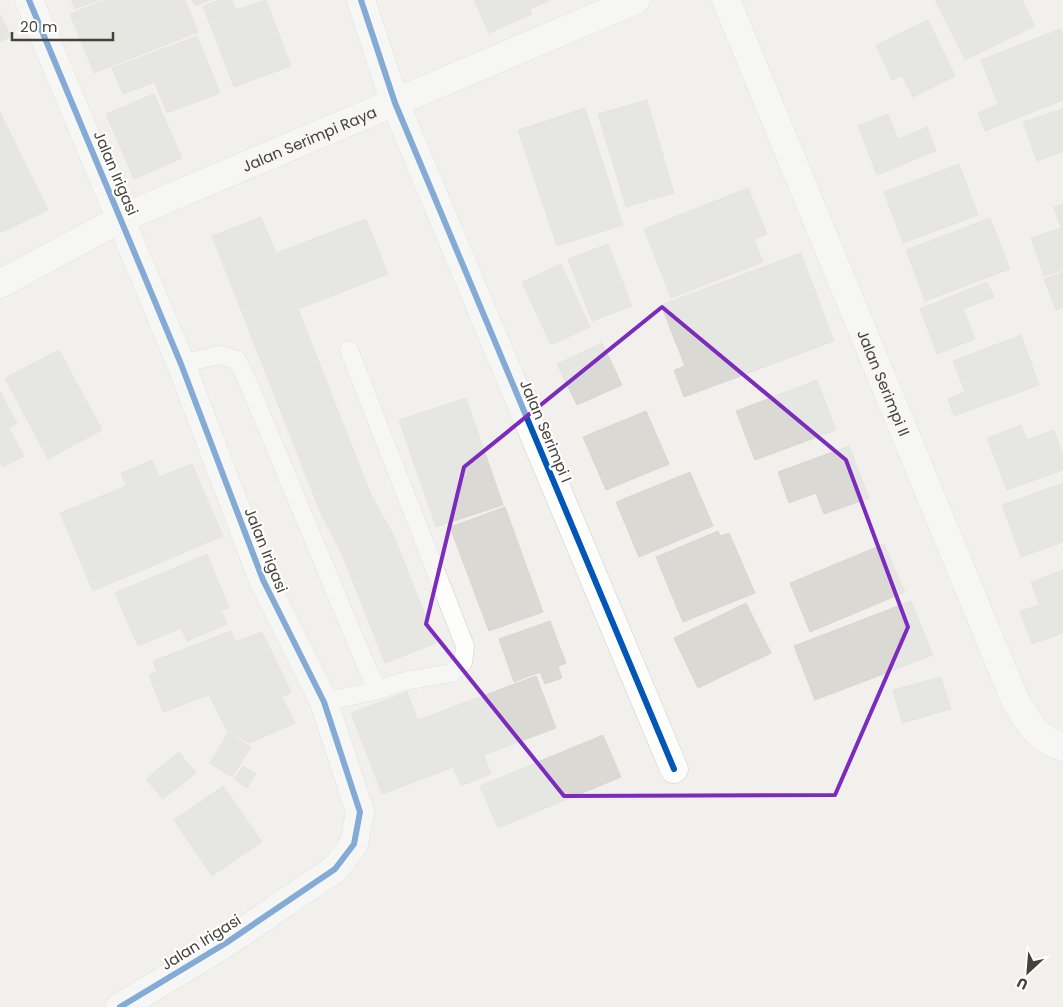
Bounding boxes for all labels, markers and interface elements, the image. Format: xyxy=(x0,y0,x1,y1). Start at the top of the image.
scale bar xyxy=(12,10,114,42)
text: 20 m xyxy=(20,16,58,37)
street label: Jalan Serimpi Raya xyxy=(239,101,380,176)
street label: Jalan Irigasi xyxy=(89,127,143,219)
street label: Jalan Serimpi II xyxy=(853,326,915,439)
street label: Jalan Serimpi I xyxy=(515,376,577,486)
street label: Jalan Irigasi xyxy=(239,504,293,596)
street label: Jalan Irigasi xyxy=(157,909,245,975)
north arrow xyxy=(1003,947,1053,997)
text: U xyxy=(1013,972,1031,995)

